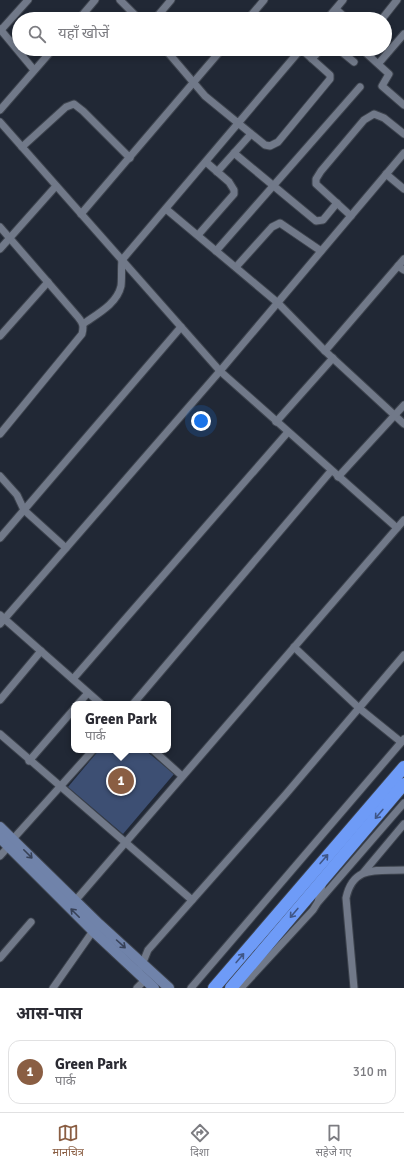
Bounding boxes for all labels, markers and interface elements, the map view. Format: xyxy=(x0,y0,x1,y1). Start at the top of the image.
search box xyxy=(12,12,392,56)
icon: search xyxy=(26,23,48,45)
text: यहाँ खोजें xyxy=(58,24,109,42)
your location xyxy=(191,411,211,431)
popup xyxy=(71,701,171,753)
text: Green Park xyxy=(85,710,157,728)
text: पार्क xyxy=(85,728,106,744)
pin: 1 xyxy=(108,766,134,796)
one-way arrow xyxy=(374,808,383,819)
one-way arrow xyxy=(23,849,33,859)
one-way arrow xyxy=(319,855,328,865)
one-way arrow xyxy=(290,907,299,918)
one-way arrow xyxy=(70,908,80,918)
one-way arrow xyxy=(116,940,126,949)
one-way arrow xyxy=(235,953,244,964)
text: आस-पास xyxy=(16,1003,82,1024)
text: Green Park xyxy=(55,1055,127,1073)
text: 1 xyxy=(26,1064,34,1080)
text: 310 m xyxy=(353,1064,387,1080)
text: पार्क xyxy=(55,1073,76,1089)
tab: मानचित्र xyxy=(52,1122,84,1160)
tab: दिशा xyxy=(189,1122,211,1160)
tab: सहेजे गए xyxy=(315,1122,352,1160)

